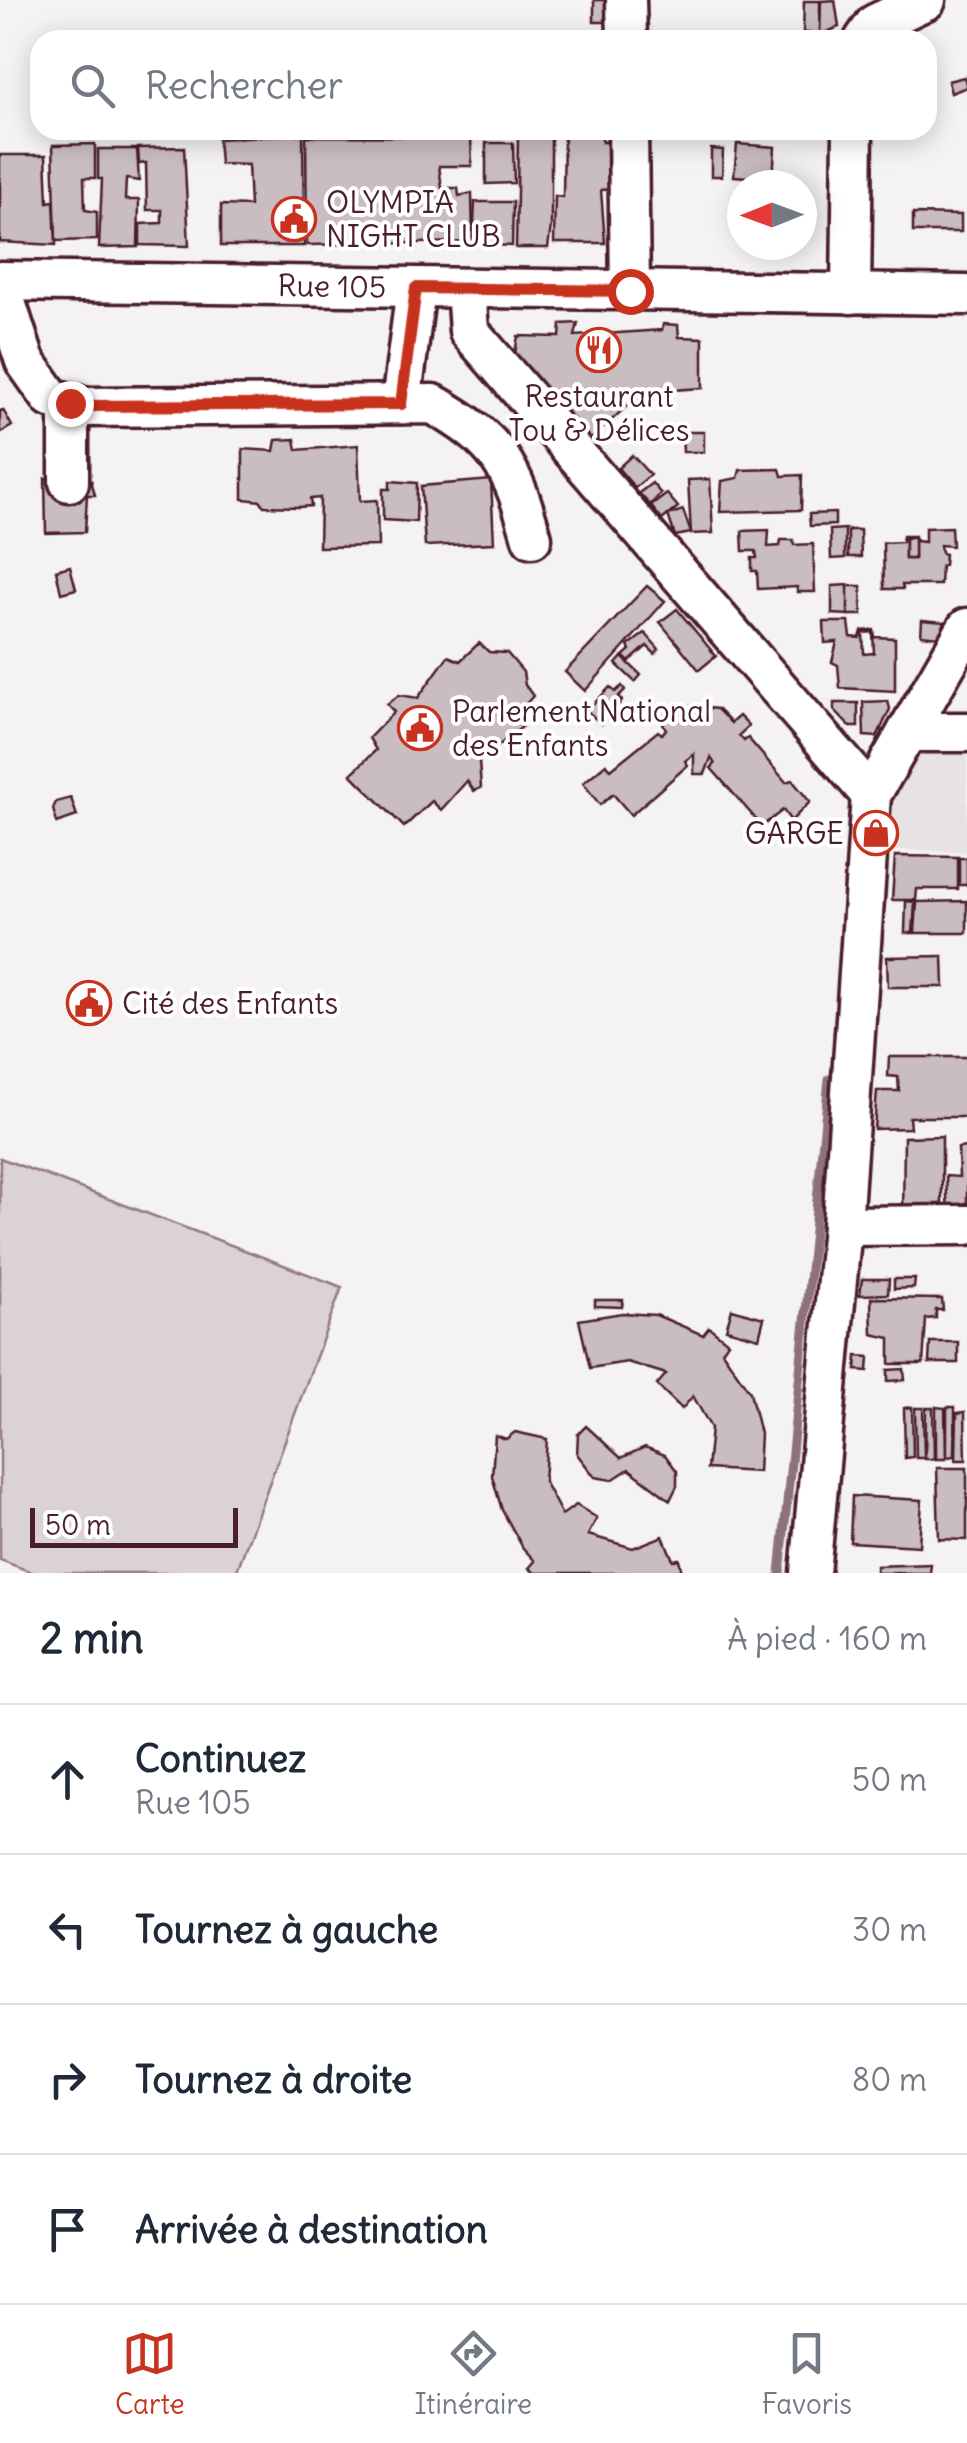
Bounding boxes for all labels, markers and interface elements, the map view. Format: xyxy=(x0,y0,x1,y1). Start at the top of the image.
search box xyxy=(30,30,937,140)
icon: search xyxy=(65,58,120,113)
text: Rechercher xyxy=(145,62,343,109)
north arrow xyxy=(727,170,817,260)
place label: OLYMPIA NIGHT CLUB xyxy=(326,183,501,255)
public building icon: OLYMPIA NIGHT CLUB xyxy=(271,196,317,242)
street label: Rue 105 xyxy=(277,266,386,306)
route start xyxy=(608,269,654,315)
restaurant icon: Restaurant Tou & Délices xyxy=(576,327,622,373)
place label: Restaurant Tou & Délices xyxy=(509,377,689,449)
route end xyxy=(48,381,94,427)
place label: Parlement National des Enfants xyxy=(452,692,711,764)
public building icon: Parlement National des Enfants xyxy=(397,705,443,751)
shop icon: GARGE xyxy=(853,810,899,856)
place label: GARGE xyxy=(745,814,844,852)
public building icon: Cité des Enfants xyxy=(66,980,112,1026)
place label: Cité des Enfants xyxy=(122,984,338,1022)
scale bar xyxy=(30,1503,238,1548)
text: 50 m xyxy=(45,1507,111,1543)
text: 2 min xyxy=(40,1612,144,1664)
text: À pied · 160 m xyxy=(727,1618,927,1659)
text: Continuez xyxy=(135,1735,306,1782)
icon: ahead xyxy=(40,1752,95,1807)
text: 50 m xyxy=(852,1759,927,1800)
text: Rue 105 xyxy=(135,1782,251,1823)
icon: left xyxy=(40,1902,95,1957)
text: Tournez à gauche xyxy=(135,1906,438,1953)
text: 30 m xyxy=(852,1909,927,1950)
icon: right xyxy=(40,2052,95,2107)
text: Tournez à droite xyxy=(135,2056,412,2103)
text: 80 m xyxy=(852,2059,927,2100)
icon: arrive xyxy=(40,2202,95,2257)
text: Arrivée à destination xyxy=(135,2206,488,2253)
tab: Carte xyxy=(115,2326,185,2422)
tab: Itinéraire xyxy=(414,2326,532,2422)
tab: Favoris xyxy=(762,2326,852,2422)

